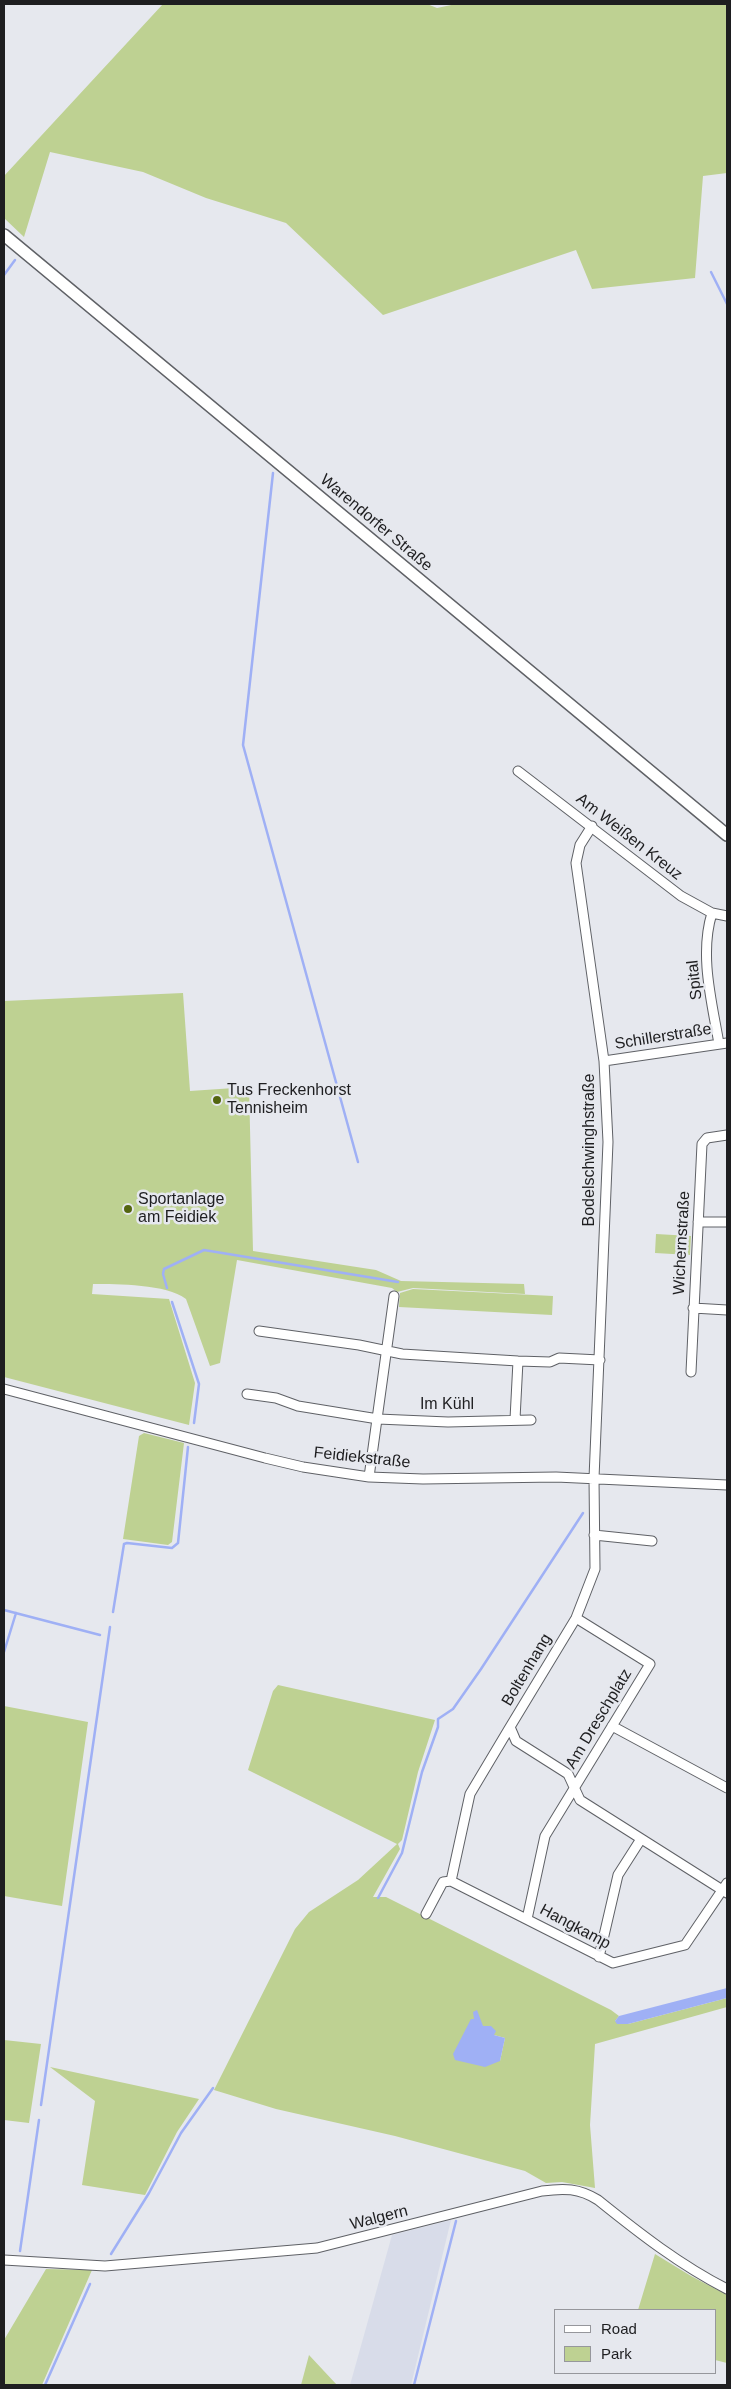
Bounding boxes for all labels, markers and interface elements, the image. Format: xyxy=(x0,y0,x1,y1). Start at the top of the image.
street label: Warendorfer Straße xyxy=(316,470,436,576)
street label: Am Weißen Kreuz xyxy=(572,790,686,884)
street label: Spital xyxy=(683,959,707,1001)
street label: Schillerstraße xyxy=(613,1020,713,1054)
street label: Bodelschwinghstraße xyxy=(580,1074,600,1226)
place label: Tus Freckenhorst Tennisheim xyxy=(227,1081,351,1119)
marker: Tus Freckenhorst Tennisheim xyxy=(211,1094,223,1106)
place label: Sportanlage am Feidiek xyxy=(138,1190,224,1228)
street label: Wichernstraße xyxy=(670,1191,694,1295)
marker: Sportanlage am Feidiek xyxy=(122,1203,134,1215)
street label: Im Kühl xyxy=(420,1395,474,1415)
street label: Feidiekstraße xyxy=(313,1443,411,1473)
street label: Boltenhang xyxy=(498,1630,556,1710)
street label: Am Dreschplatz xyxy=(562,1666,636,1772)
street label: Hangkamp xyxy=(536,1900,614,1954)
street label: Walgern xyxy=(348,2202,410,2234)
legend xyxy=(554,2309,716,2374)
text: Road xyxy=(601,2320,637,2337)
text: Park xyxy=(601,2345,632,2362)

